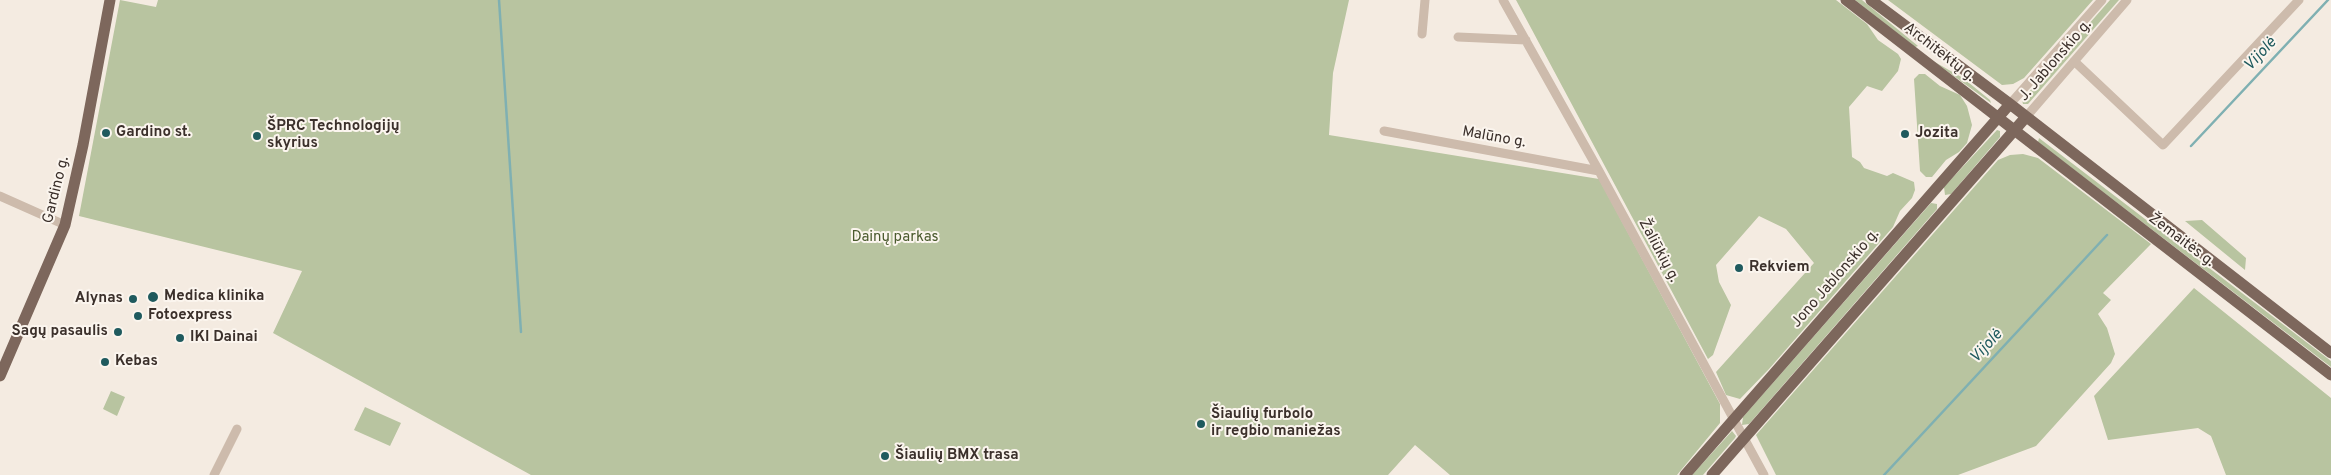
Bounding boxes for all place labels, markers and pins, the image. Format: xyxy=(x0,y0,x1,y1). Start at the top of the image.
place label: ŠPRC Technologijų skyrius xyxy=(267,118,400,153)
place label: Gardino st. xyxy=(116,124,191,142)
place label: Jozita xyxy=(1915,125,1958,143)
marker: Gardino st. xyxy=(100,127,112,139)
marker: Jozita xyxy=(1899,128,1911,140)
marker: ŠPRC Technologijų skyrius xyxy=(251,130,263,142)
place label: Rekviem xyxy=(1749,259,1810,277)
marker: Rekviem xyxy=(1733,262,1745,274)
place label: Medica klinika xyxy=(164,288,264,306)
place label: Alynas xyxy=(75,290,123,308)
marker: Medica klinika xyxy=(146,290,160,304)
marker: Alynas xyxy=(127,293,139,305)
place label: Fotoexpress xyxy=(148,307,232,325)
marker: Fotoexpress xyxy=(132,310,144,322)
place label: Sagų pasaulis xyxy=(12,323,108,341)
marker: Sagų pasaulis xyxy=(112,326,124,338)
place label: IKI Dainai xyxy=(190,329,258,347)
marker: IKI Dainai xyxy=(174,332,186,344)
place label: Kebas xyxy=(115,353,158,371)
marker: Kebas xyxy=(99,356,111,368)
place label: Šiaulių furbolo ir regbio maniežas xyxy=(1211,406,1341,441)
marker: Šiaulių furbolo ir regbio maniežas xyxy=(1195,418,1207,430)
place label: Šiaulių BMX trasa xyxy=(895,447,1019,465)
marker: Šiaulių BMX trasa xyxy=(879,450,891,462)

